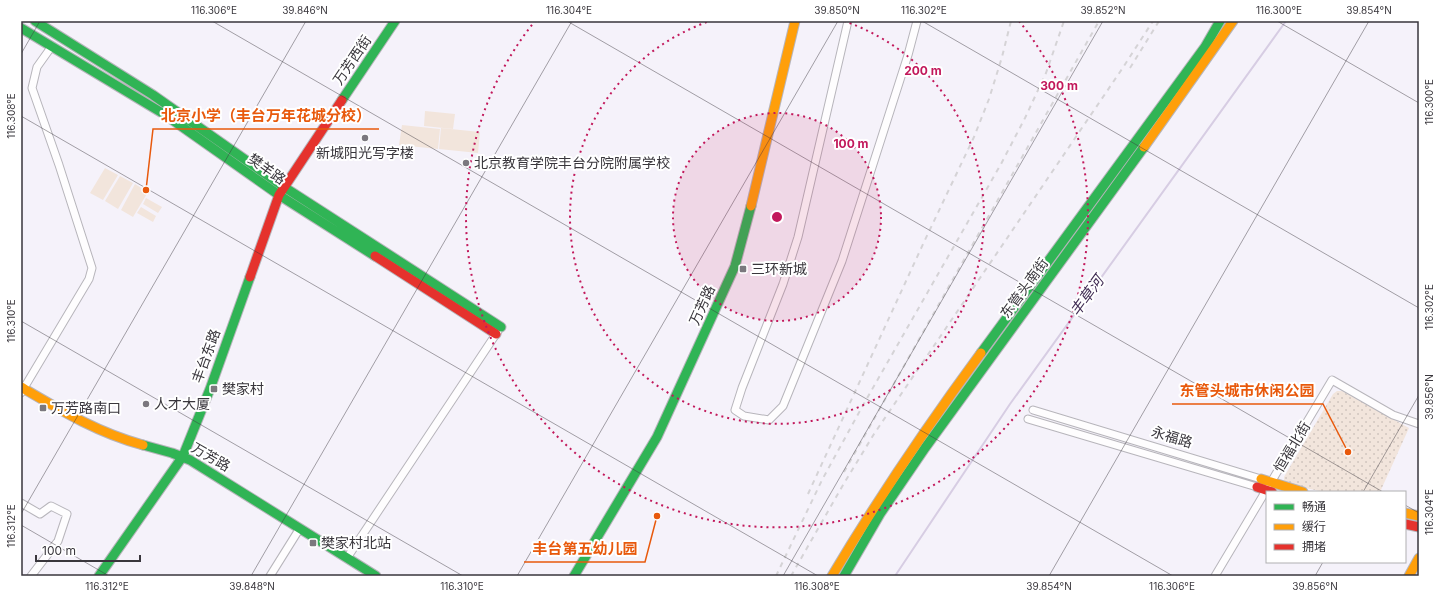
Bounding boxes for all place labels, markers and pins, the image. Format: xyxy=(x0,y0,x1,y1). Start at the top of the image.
callout: 北京小学（丰台万年花城分校） xyxy=(153,102,379,129)
marker: 新城阳光写字楼 xyxy=(360,133,370,143)
place label: 新城阳光写字楼 xyxy=(316,144,414,161)
place label: 北京教育学院丰台分院附属学校 xyxy=(474,154,670,171)
marker: 北京教育学院丰台分院附属学校 xyxy=(461,158,471,168)
centre of rings xyxy=(770,210,784,224)
place label: 三环新城 xyxy=(751,260,807,277)
marker: 三环新城 xyxy=(738,264,748,274)
callout: 东管头城市休闲公园 xyxy=(1172,377,1323,404)
place label: 樊家村 xyxy=(222,380,264,397)
marker: 樊家村 xyxy=(209,384,219,394)
place label: 人才大厦 xyxy=(154,395,210,412)
place label: 万芳路南口 xyxy=(51,399,121,416)
marker: 人才大厦 xyxy=(141,399,151,409)
marker: 万芳路南口 xyxy=(38,403,48,413)
place label: 樊家村北站 xyxy=(321,534,391,551)
callout: 丰台第五幼儿园 xyxy=(524,535,645,562)
marker: 樊家村北站 xyxy=(308,538,318,548)

